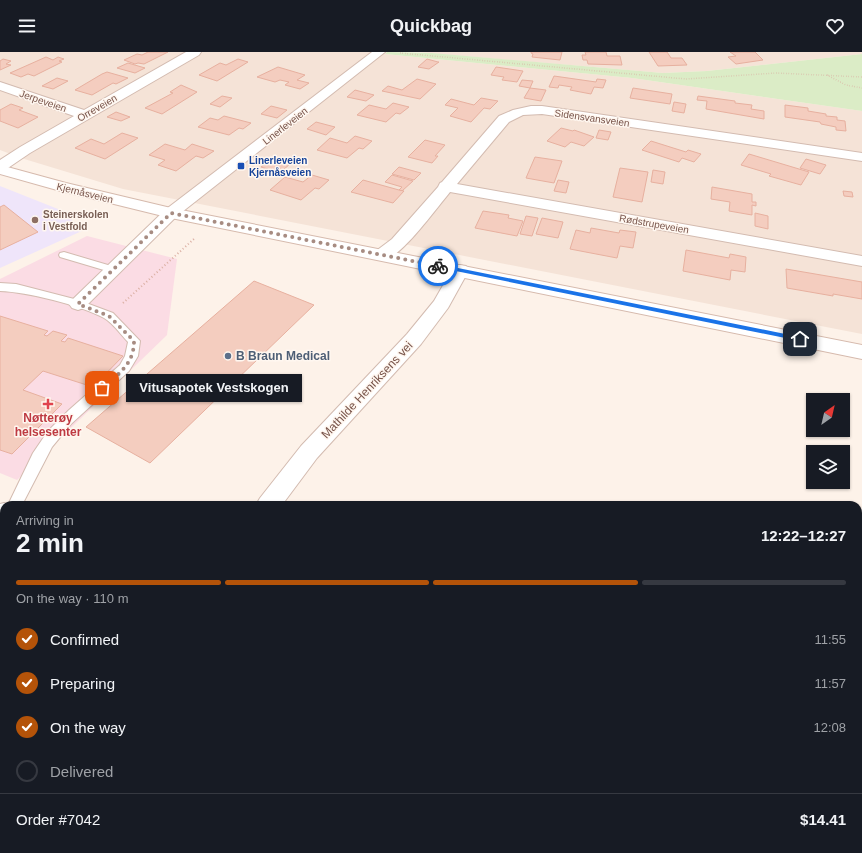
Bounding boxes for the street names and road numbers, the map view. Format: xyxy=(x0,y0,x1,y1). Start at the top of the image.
street label: Jerpeveien xyxy=(18,88,68,114)
street label: Orreveien xyxy=(75,92,119,124)
street label: Linerleveien xyxy=(260,105,310,147)
street label: Sidensvansveien xyxy=(554,107,630,129)
street label: Kjernåsveien xyxy=(56,181,114,205)
street label: Rødstrupeveien xyxy=(618,212,690,236)
street label: Mathilde Henriksens vei xyxy=(318,339,416,441)

